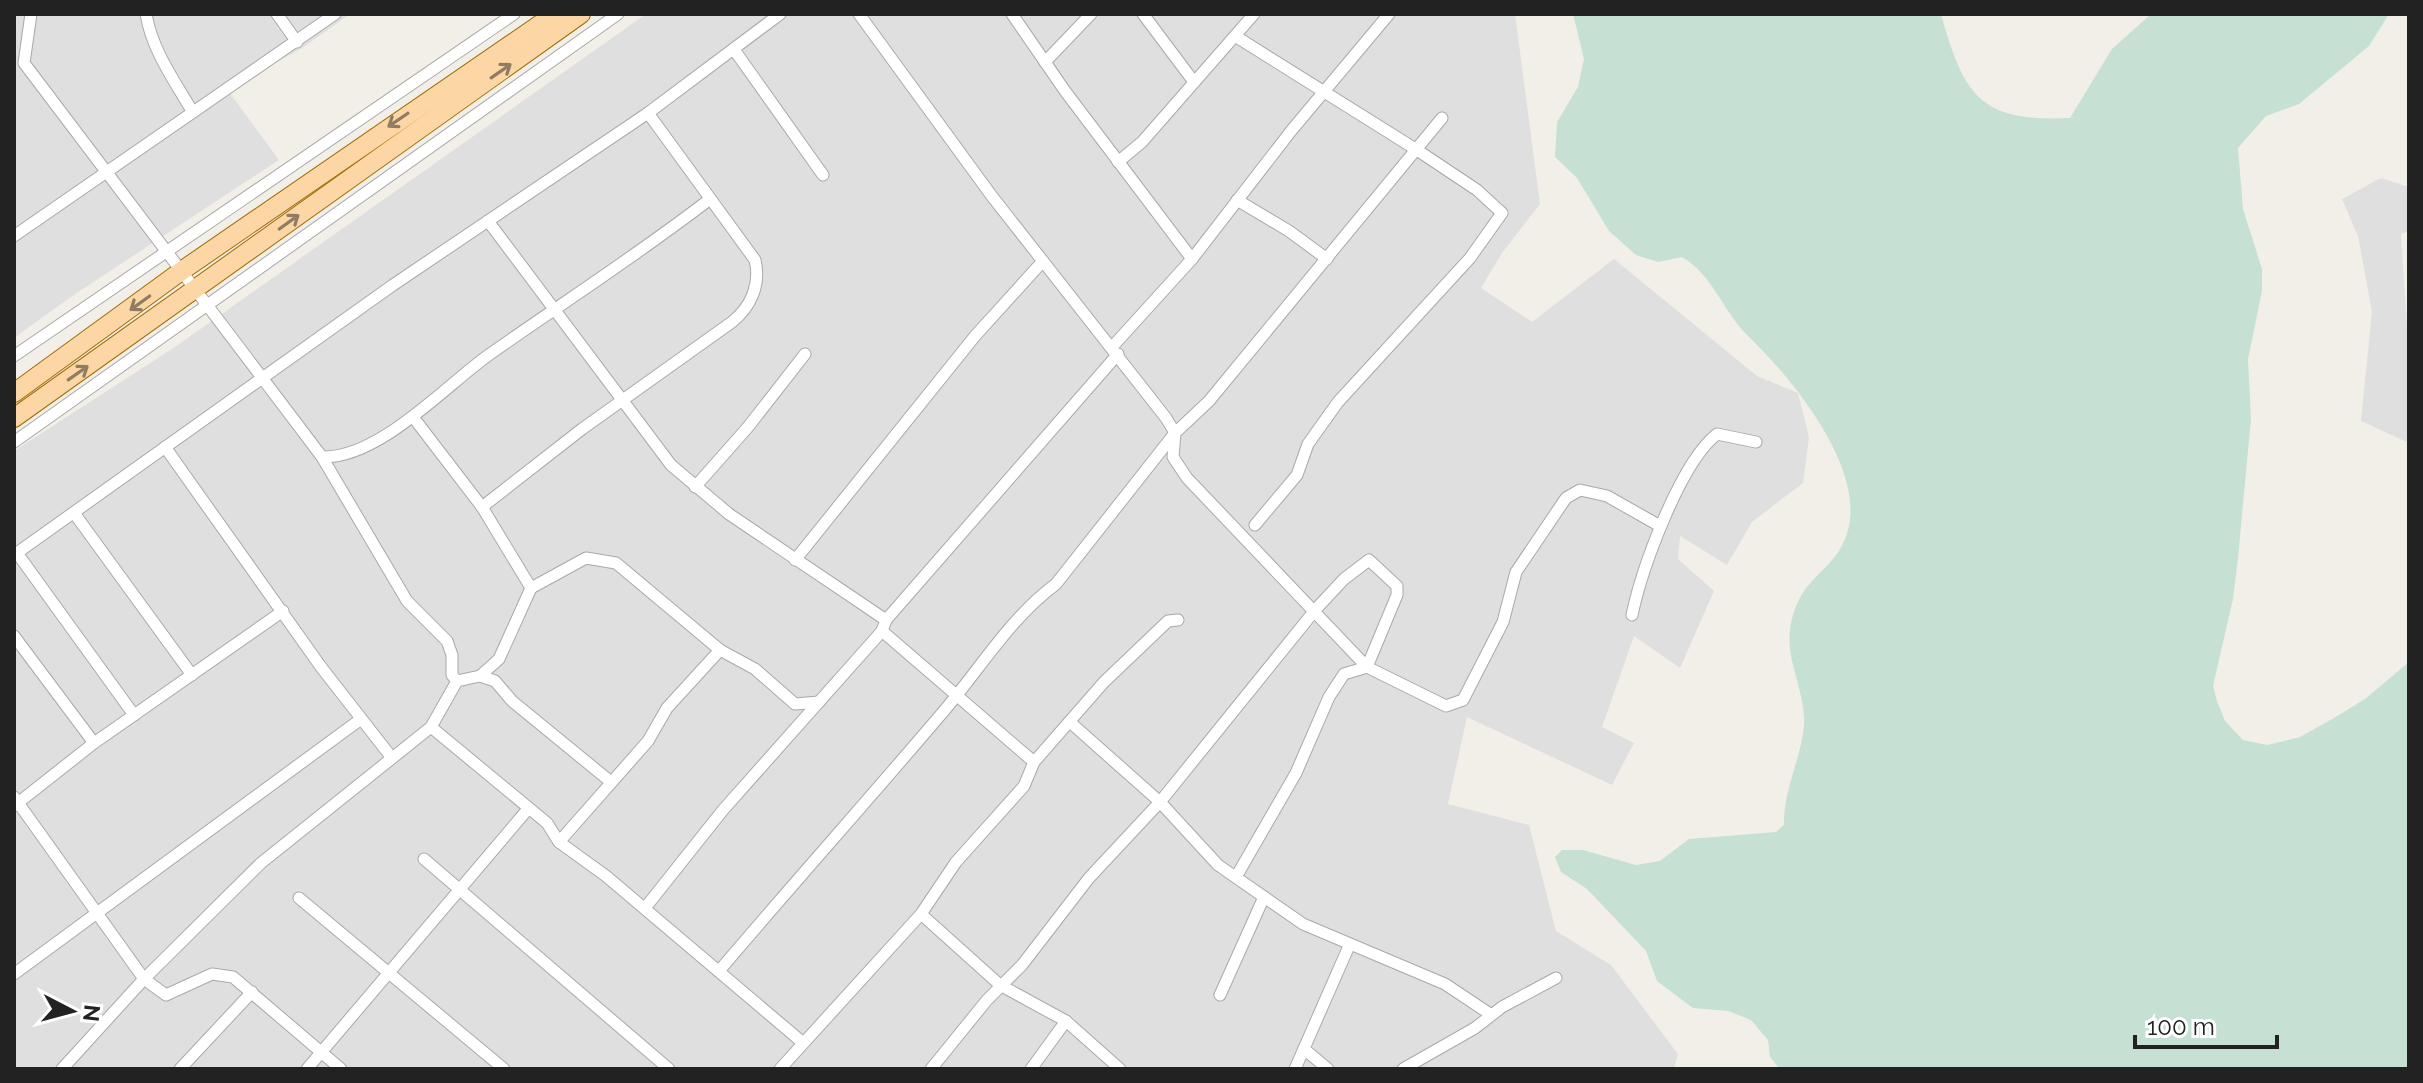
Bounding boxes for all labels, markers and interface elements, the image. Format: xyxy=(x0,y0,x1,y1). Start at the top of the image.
one-way arrow xyxy=(490,63,511,80)
one-way arrow xyxy=(387,112,409,129)
one-way arrow xyxy=(278,213,300,230)
one-way arrow xyxy=(129,294,151,311)
one-way arrow xyxy=(66,365,88,381)
north arrow xyxy=(32,971,112,1051)
scale bar xyxy=(2135,999,2277,1049)
text: N xyxy=(78,1003,106,1023)
text: 100 m xyxy=(2147,1012,2215,1041)

